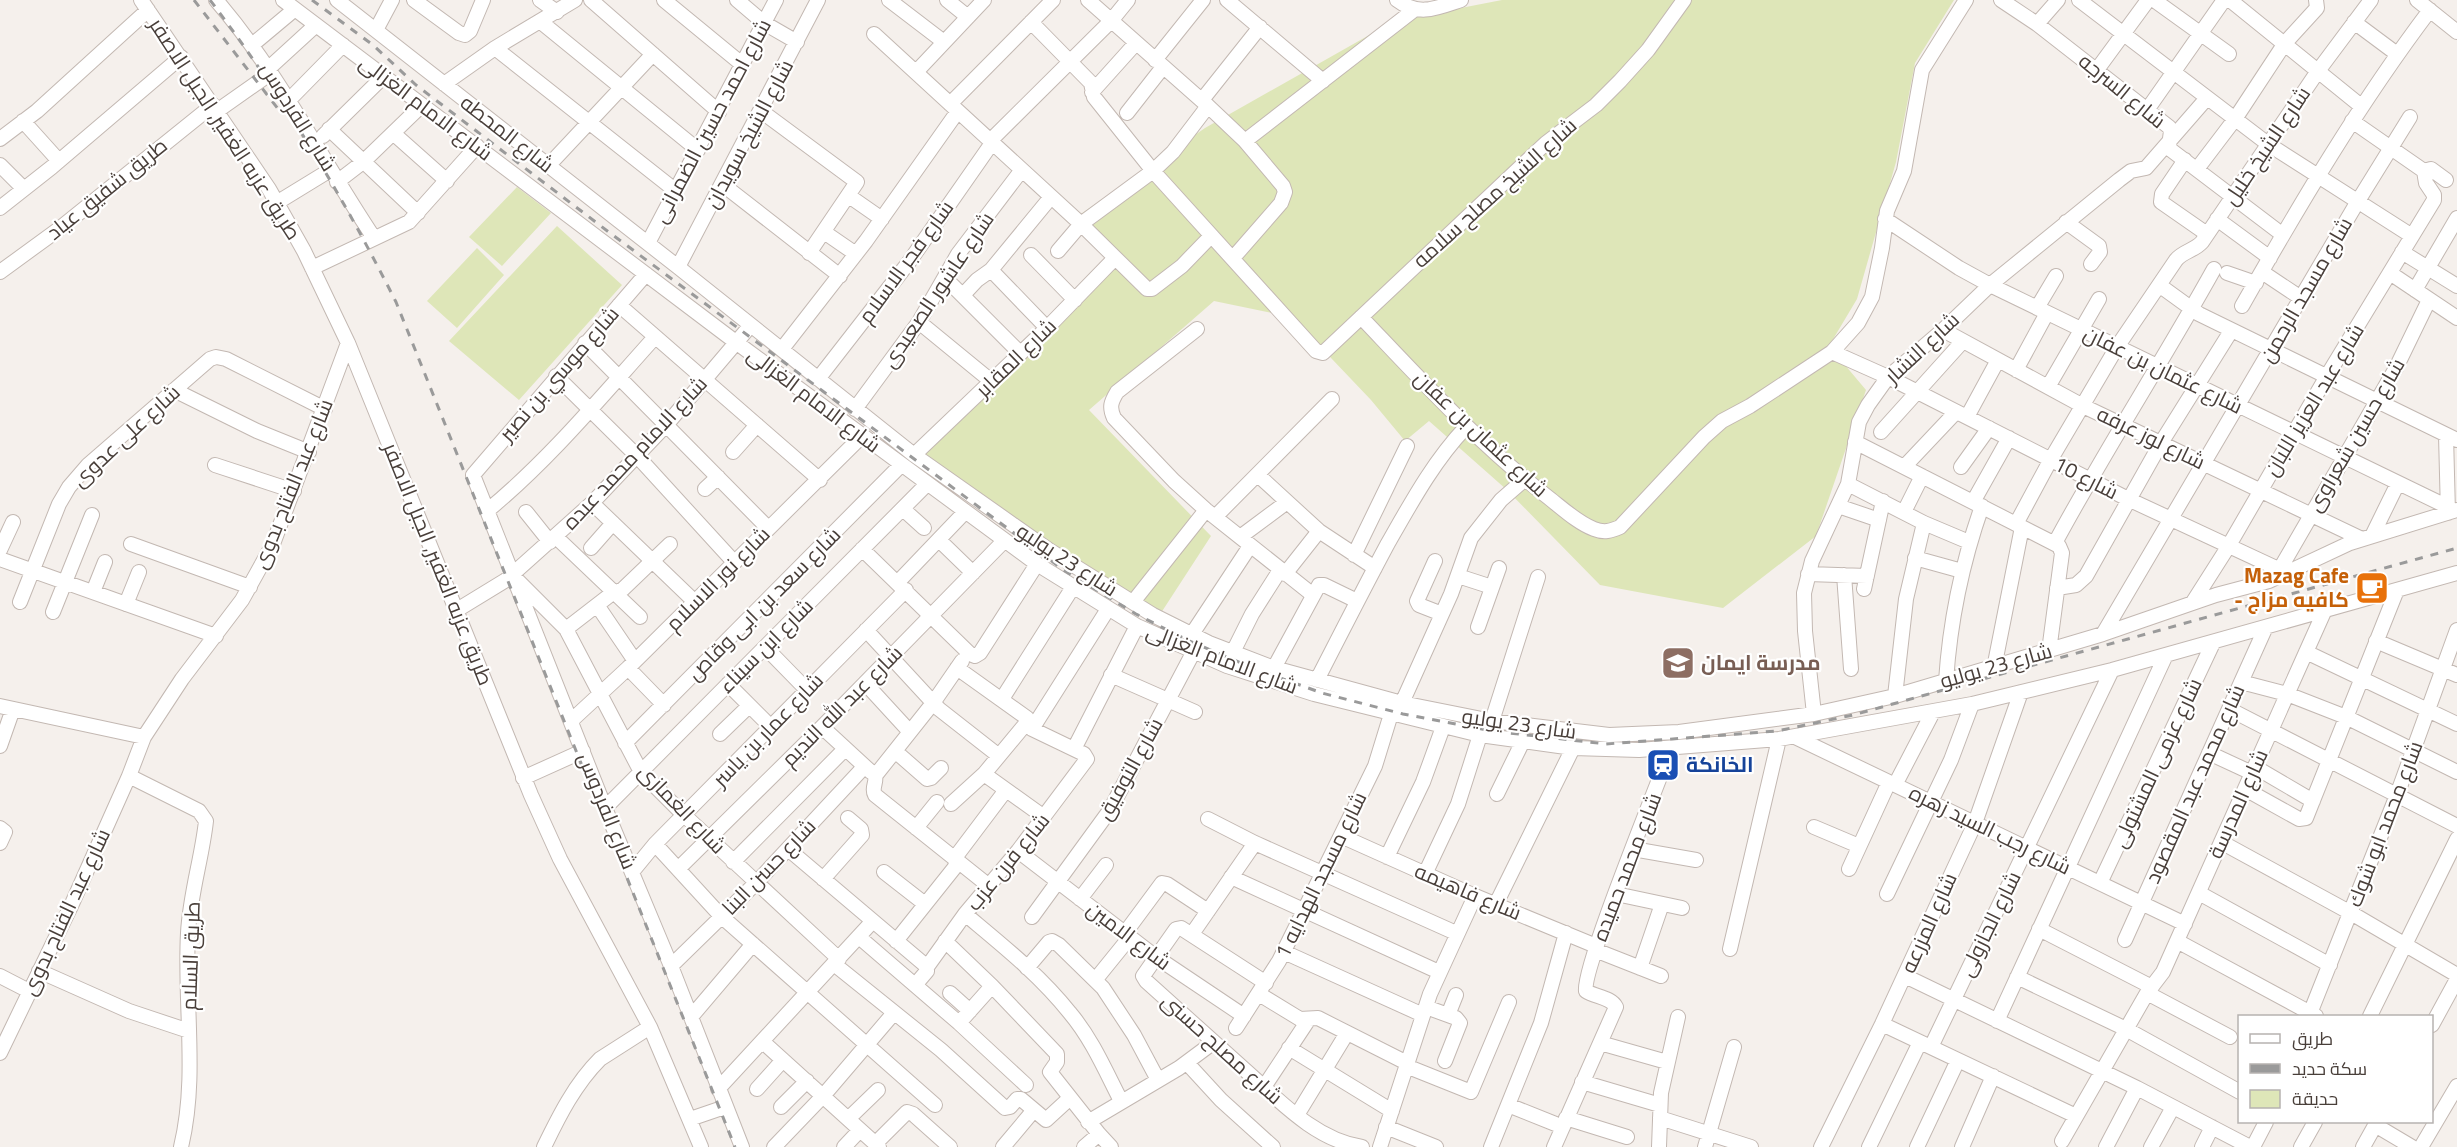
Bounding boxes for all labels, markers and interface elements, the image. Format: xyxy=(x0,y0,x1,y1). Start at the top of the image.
street label: طريق عزبه الغفير, الجبل الاصفر xyxy=(141,10,310,246)
street label: شارع احمد حسين الضمرانى xyxy=(644,13,779,228)
street label: شارع السرجه xyxy=(2072,45,2173,136)
street label: شارع الامام الغزالى xyxy=(353,46,500,168)
street label: شارع الشيخ سويدان xyxy=(695,53,801,214)
street label: شارع الفردوس xyxy=(253,56,345,177)
street label: شارع الشيخ خليل xyxy=(2214,79,2318,211)
street label: شارع المحطه xyxy=(454,86,561,180)
street label: شارع الشيخ مصلح سلامه xyxy=(1405,110,1584,275)
street label: طريق شفيق عياد xyxy=(39,129,174,247)
street label: شارع فجر الاسلام xyxy=(850,193,961,330)
street label: شارع عاشور الصعيدى xyxy=(873,205,1001,374)
street label: شارع مسجد الرحمن xyxy=(2250,211,2360,368)
street label: شارع موسي بن نصير xyxy=(490,299,626,449)
street label: شارع النشار xyxy=(1876,304,1966,391)
street label: شارع المقابر xyxy=(967,310,1063,405)
street label: شارع عثمان بن عفان xyxy=(2078,317,2249,422)
street label: شارع عبد العزيز اللبان xyxy=(2255,317,2371,482)
street label: شارع الامام الغزالى xyxy=(741,338,888,460)
street label: شارع حسين شعراوى xyxy=(2298,351,2412,518)
street label: شارع عثمان بن عفان xyxy=(1407,362,1556,504)
street label: شارع الامام محمد عبده xyxy=(554,368,714,536)
street label: شارع على عدوى xyxy=(64,376,187,494)
street label: شارع عبد الفتاح بدوى xyxy=(243,394,341,573)
street label: شارع لوز عرفه xyxy=(2092,397,2211,477)
street label: طريق عزبه الغفير, الجبل الاصفر xyxy=(375,436,502,690)
street label: شارع 10 xyxy=(2049,447,2124,507)
street label: شارع 23 يوليو xyxy=(1010,514,1125,604)
street label: شارع نور الاسلام xyxy=(658,519,777,638)
street label: شارع سعد بن ابى وقاص xyxy=(679,519,848,688)
place label: Mazag Cafe - كافيه مزاج xyxy=(2234,559,2349,615)
cafe icon: Mazag Cafe - كافيه مزاج xyxy=(2354,570,2390,606)
street label: شارع ابن سيناء xyxy=(710,590,820,700)
street label: شارع الامام الغزالى xyxy=(1142,614,1303,702)
street label: شارع 23 يوليو xyxy=(1936,634,2056,696)
street label: شارع عبد الله النديم xyxy=(773,637,909,773)
school or university icon: مدرسة ايمان xyxy=(1660,645,1696,681)
place label: مدرسة ايمان xyxy=(1701,646,1821,678)
street label: شارع عمار بن ياسر xyxy=(704,665,830,794)
street label: شارع عزمى المشتولى xyxy=(2103,672,2209,853)
street label: شارع محمد عبد المقصود xyxy=(2136,679,2252,888)
street label: شارع 23 يوليو xyxy=(1460,699,1578,747)
street label: شارع التوفيق xyxy=(1088,711,1170,826)
street label: شارع محمد ابو شوك xyxy=(2338,736,2430,911)
street label: شارع المدرسة xyxy=(2199,744,2276,864)
street label: شارع الفردوس xyxy=(570,747,646,874)
station icon: الخانكة xyxy=(1645,747,1681,783)
place label: الخانكة xyxy=(1686,748,1754,780)
street label: شارع الغمازى xyxy=(631,756,734,861)
street label: شارع رجب السيد زهره xyxy=(1904,776,2077,882)
street label: شارع مسجد الهدايه 1 xyxy=(1266,786,1374,963)
street label: شارع محمد حميده xyxy=(1583,788,1669,946)
street label: شارع فرن عزب xyxy=(958,805,1057,917)
street label: شارع حسن البنا xyxy=(714,811,823,922)
street label: شارع عبد الفتاح بدوى xyxy=(12,823,118,1000)
street label: شارع فاهيمه xyxy=(1410,854,1527,928)
street label: شارع الجازولى xyxy=(1950,865,2028,982)
street label: شارع المزرعه xyxy=(1892,867,1965,978)
street label: شارع الامين xyxy=(1081,893,1179,978)
street label: طريق السلام xyxy=(172,901,208,1011)
street label: شارع مصلح حسنى xyxy=(1155,985,1291,1112)
legend xyxy=(2238,1015,2433,1123)
text: طريق xyxy=(2292,1025,2333,1052)
text: سكة حديد xyxy=(2292,1055,2367,1082)
text: حديقة xyxy=(2292,1085,2338,1112)

